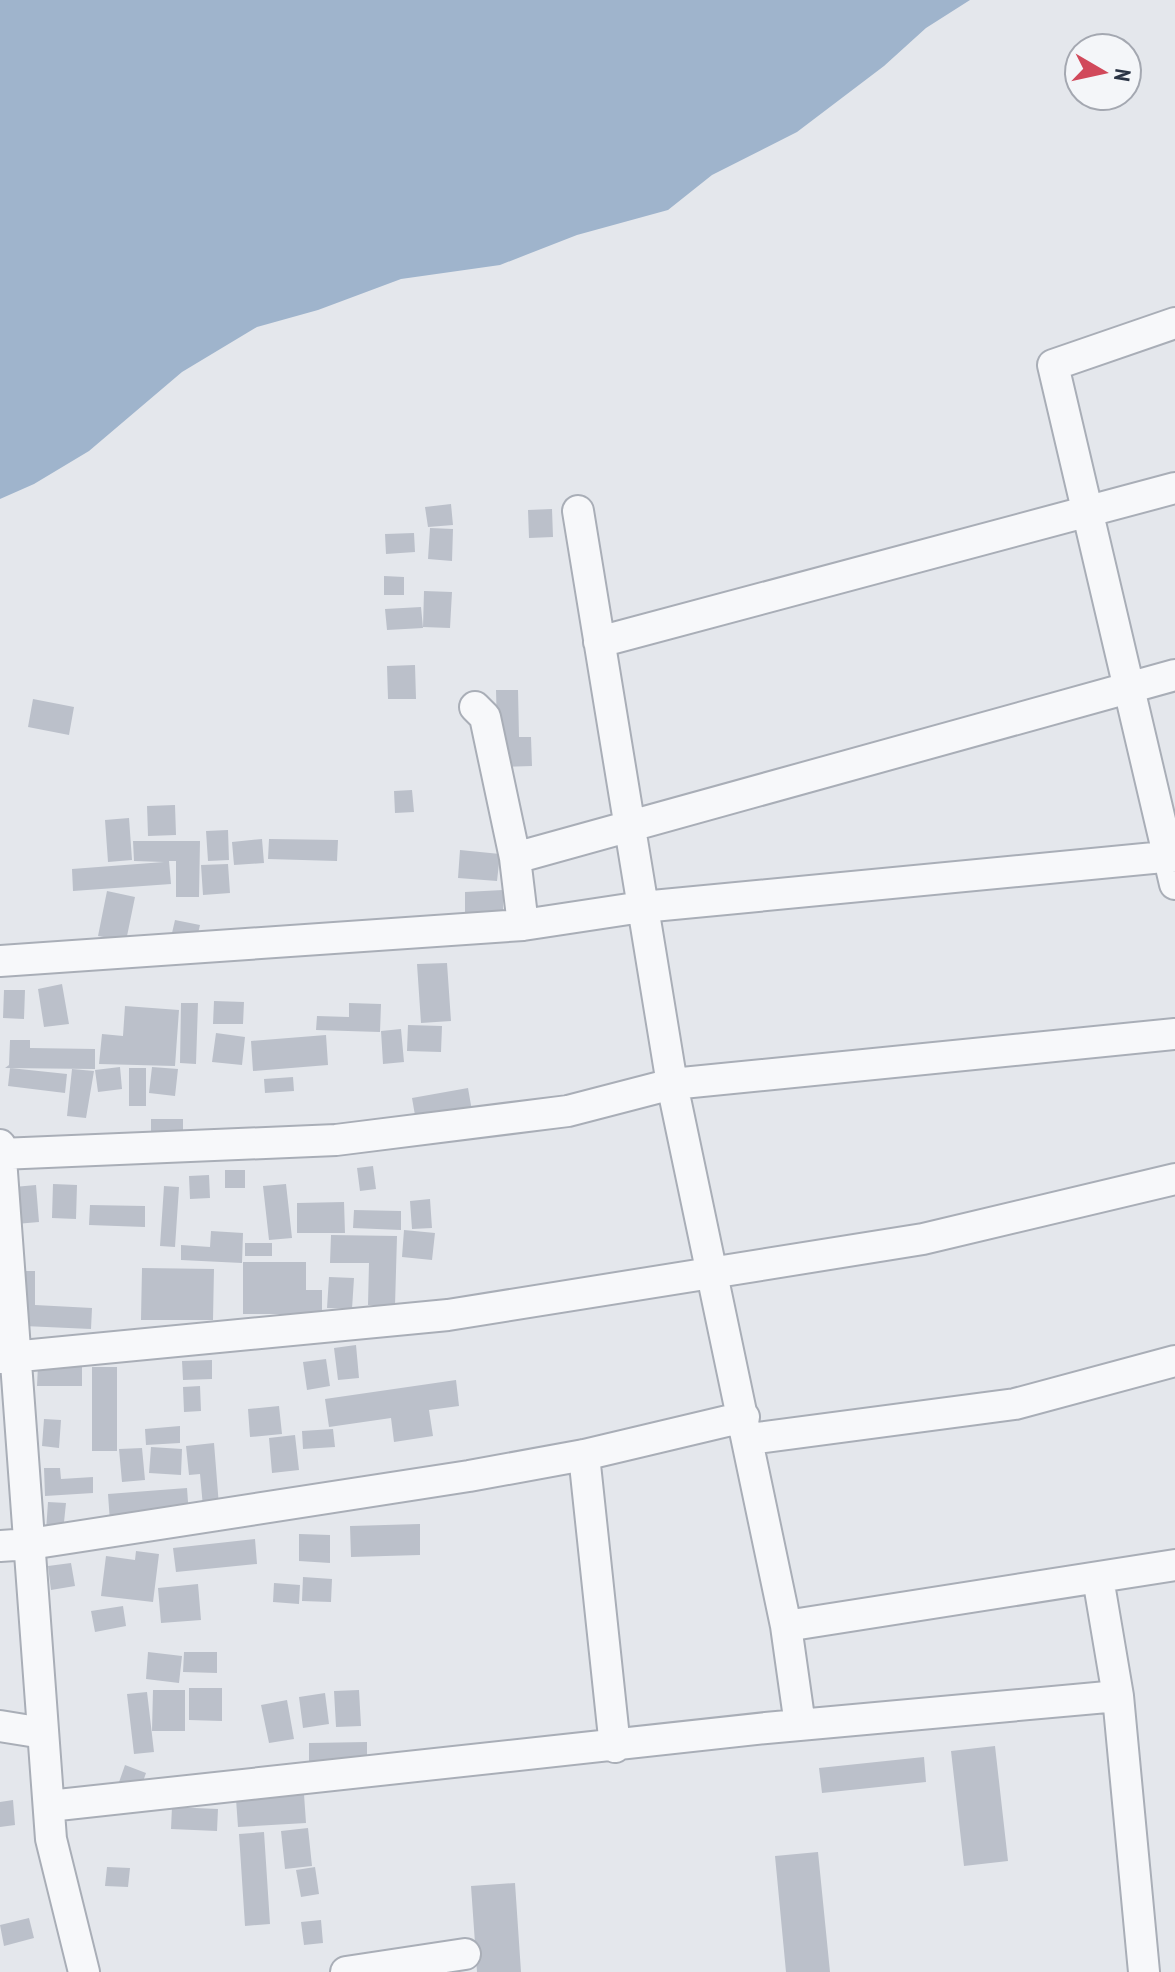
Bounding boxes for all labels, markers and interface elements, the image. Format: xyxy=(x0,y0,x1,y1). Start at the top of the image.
north arrow xyxy=(1063,32,1143,112)
text: N xyxy=(1108,67,1138,83)

